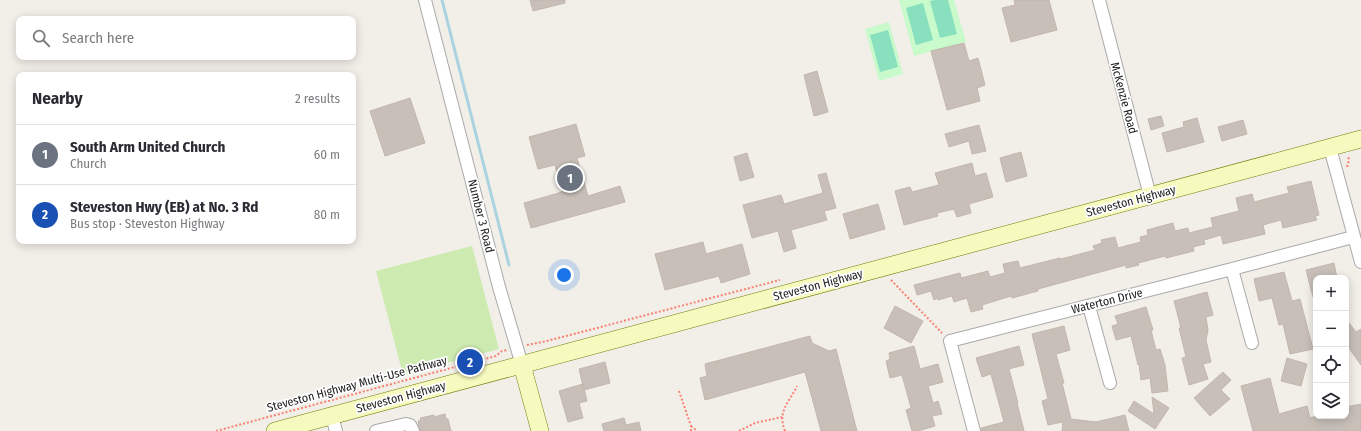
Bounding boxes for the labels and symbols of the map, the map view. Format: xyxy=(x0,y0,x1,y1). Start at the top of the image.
street label: McKenzie Road xyxy=(1108,61,1140,135)
pin: 1 xyxy=(557,163,583,193)
street label: Number 3 Road xyxy=(465,178,497,254)
street label: Steveston Highway xyxy=(1085,182,1178,220)
your location xyxy=(554,265,574,285)
street label: Steveston Highway xyxy=(772,266,865,304)
street label: Waterton Drive xyxy=(1070,285,1144,317)
pin: 2 xyxy=(457,347,483,377)
street label: Steveston Highway Multi-Use Pathway xyxy=(265,353,449,415)
street label: Steveston Highway xyxy=(355,378,447,416)

